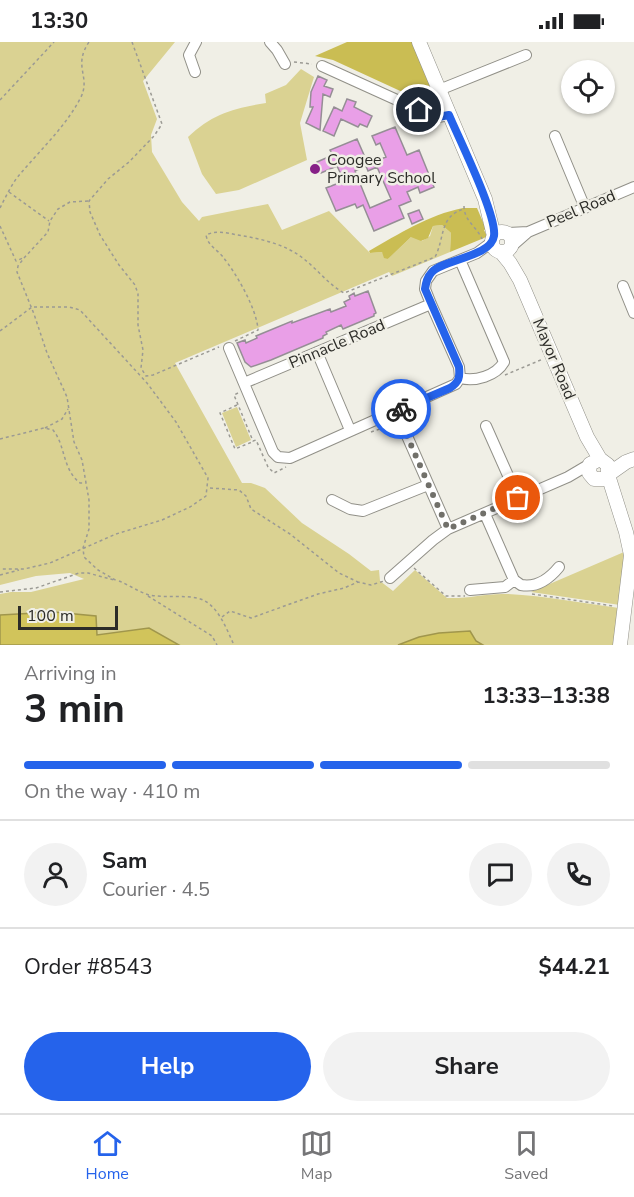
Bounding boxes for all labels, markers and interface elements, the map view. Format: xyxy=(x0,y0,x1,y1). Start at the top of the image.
text: 13:30 xyxy=(30,6,88,36)
map controls xyxy=(561,60,615,114)
button: locate xyxy=(561,60,615,114)
pin xyxy=(393,84,444,135)
icon: home xyxy=(402,93,435,126)
place label: Coogee Primary School xyxy=(327,149,436,189)
marker: Coogee Primary School xyxy=(308,162,322,176)
street label: Peel Road xyxy=(543,185,619,233)
street label: Pinnacle Road xyxy=(286,314,388,374)
street label: Mayor Road xyxy=(527,315,581,403)
courier xyxy=(371,379,431,439)
icon: bike xyxy=(385,393,418,426)
pin xyxy=(492,472,543,523)
icon: bag xyxy=(501,481,534,514)
scale bar xyxy=(18,603,118,630)
text: 100 m xyxy=(27,605,74,627)
text: Arriving in xyxy=(24,660,117,687)
text: 13:33–13:38 xyxy=(482,681,610,711)
text: 3 min xyxy=(24,683,125,736)
text: On the way · 410 m xyxy=(24,778,200,805)
button: person xyxy=(24,843,87,906)
button: chat xyxy=(469,843,532,906)
button: phone xyxy=(547,843,610,906)
text: Sam xyxy=(102,846,147,876)
text: Courier · 4.5 xyxy=(102,876,210,903)
text: Order #8543 xyxy=(24,952,153,982)
text: $44.21 xyxy=(539,952,610,982)
button: Help xyxy=(24,1032,311,1101)
button: Share xyxy=(323,1032,610,1101)
tab: Home xyxy=(86,1127,129,1185)
tab: Map xyxy=(300,1127,333,1185)
tab: Saved xyxy=(504,1127,548,1185)

